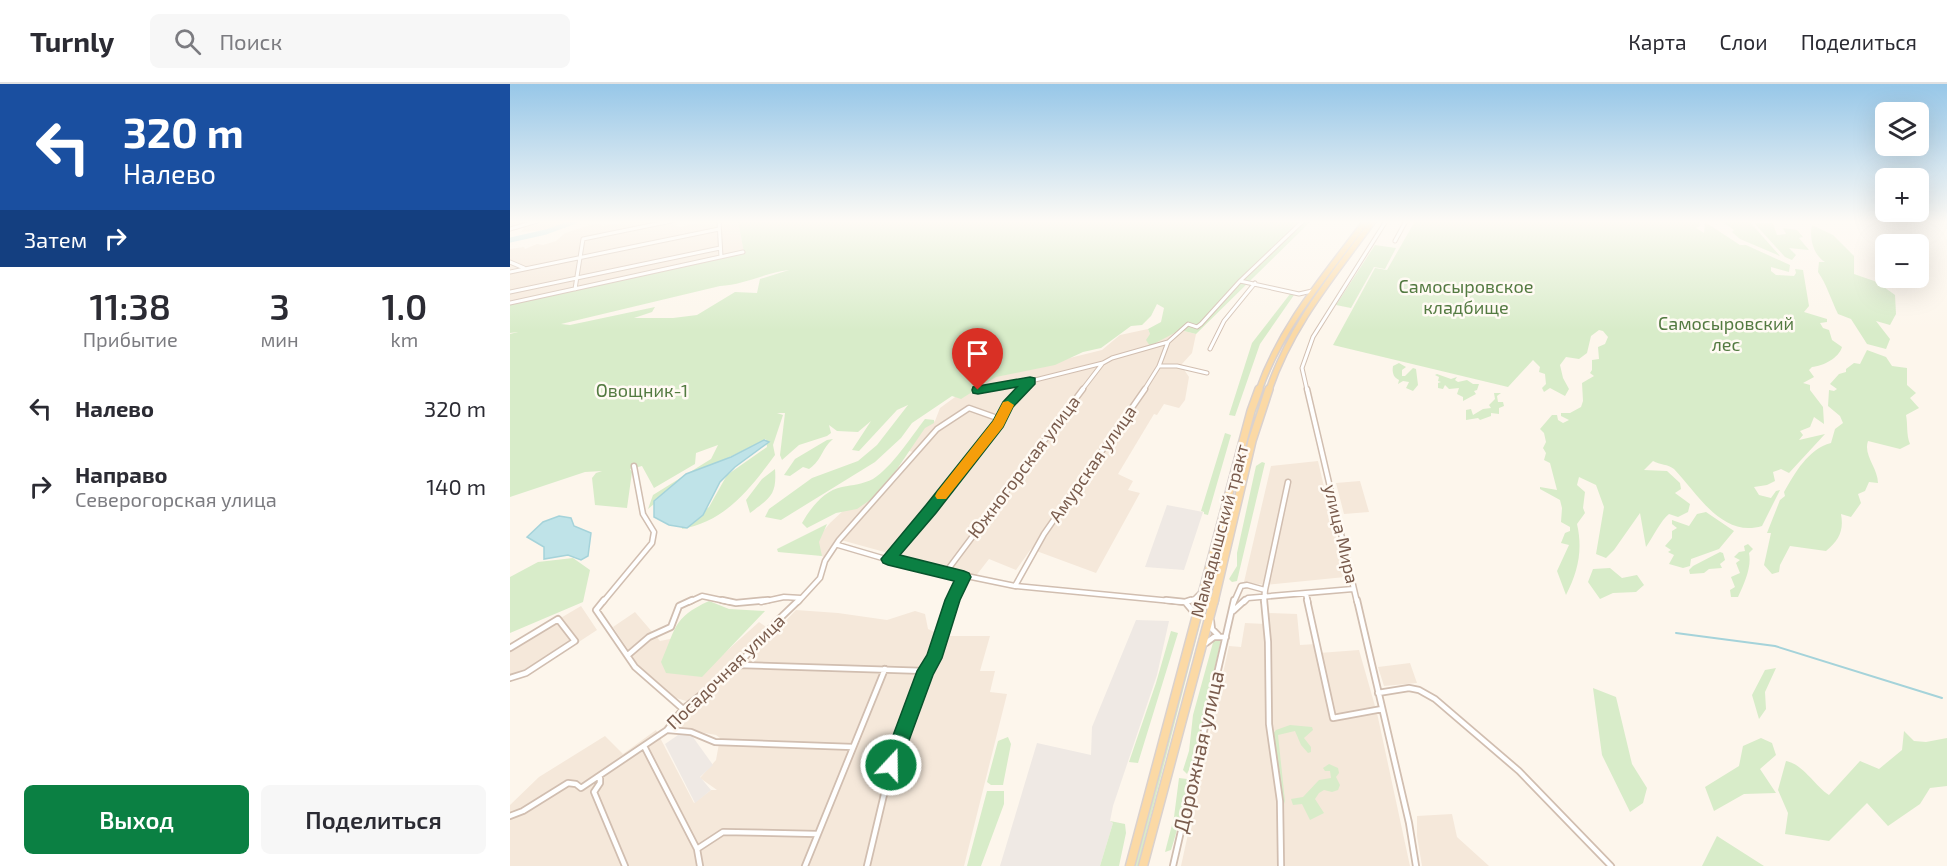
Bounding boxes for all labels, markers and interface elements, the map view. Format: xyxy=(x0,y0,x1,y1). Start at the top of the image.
search box xyxy=(150,14,570,68)
text: Turnly xyxy=(30,24,114,58)
icon: search xyxy=(171,25,204,58)
text: Поиск xyxy=(219,28,282,54)
text: Карта xyxy=(1628,29,1687,54)
text: Слои xyxy=(1720,29,1768,54)
text: Поделиться xyxy=(1801,29,1917,54)
map controls xyxy=(1875,102,1929,288)
button: layers xyxy=(1875,102,1929,156)
text: 320 m xyxy=(123,106,244,156)
icon: left xyxy=(24,108,102,186)
text: Налево xyxy=(123,157,216,189)
button: + xyxy=(1875,168,1929,222)
icon: right xyxy=(99,222,132,255)
text: Затем xyxy=(24,226,87,252)
button: − xyxy=(1875,234,1929,288)
park label: Самосыровское кладбище xyxy=(1399,275,1533,318)
text: 11:38 xyxy=(89,284,171,327)
text: 3 xyxy=(269,284,290,327)
text: 1.0 xyxy=(381,284,427,327)
park label: Самосыровский лес xyxy=(1658,312,1794,355)
text: Прибытие xyxy=(83,327,178,351)
text: мин xyxy=(260,327,299,351)
text: km xyxy=(390,327,418,351)
pin xyxy=(952,328,1003,390)
icon: arrive xyxy=(961,337,994,370)
park label: Овощник-1 xyxy=(596,379,688,401)
street label: Южногорская улица xyxy=(962,391,1084,542)
icon: left xyxy=(24,392,57,425)
text: Налево xyxy=(75,395,154,421)
text: 320 m xyxy=(424,395,486,421)
street label: Амурская улица xyxy=(1044,401,1141,526)
street label: Мамадышский тракт xyxy=(1185,441,1253,620)
text: Направо xyxy=(75,461,168,487)
icon: right xyxy=(24,470,57,503)
text: 140 m xyxy=(426,473,486,499)
street label: улица Мира xyxy=(1320,482,1364,585)
text: Северогорская улица xyxy=(75,487,277,511)
street label: Посадочная улица xyxy=(662,609,789,733)
street label: Дорожная улица xyxy=(1167,668,1229,835)
position arrow xyxy=(859,733,923,797)
button: Выход xyxy=(24,785,249,854)
button: Поделиться xyxy=(261,785,486,854)

